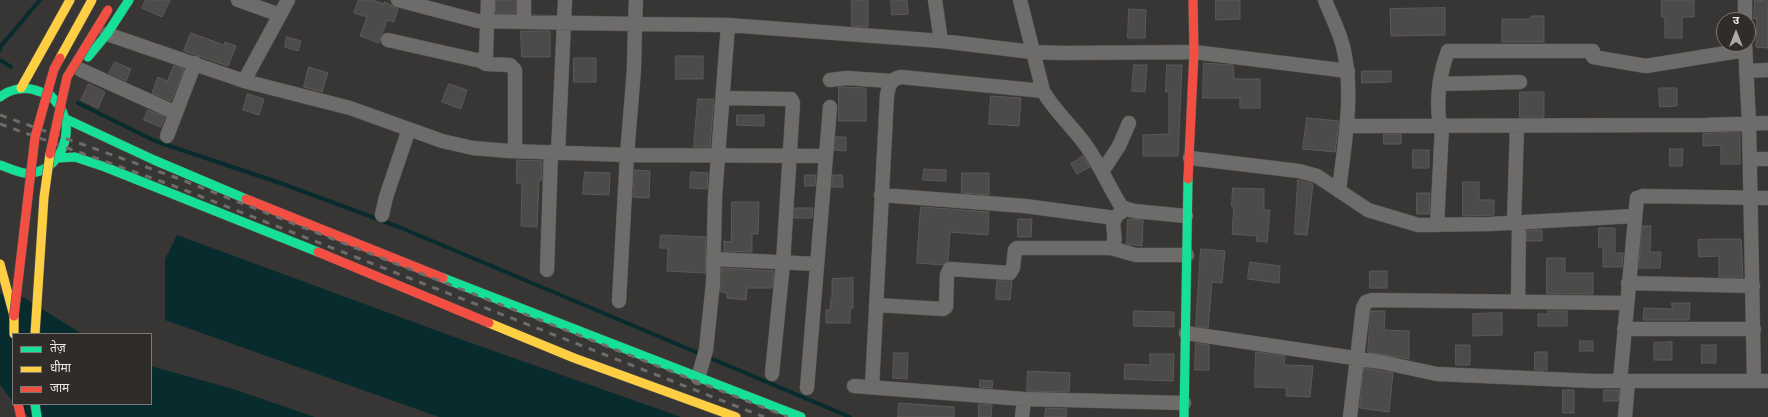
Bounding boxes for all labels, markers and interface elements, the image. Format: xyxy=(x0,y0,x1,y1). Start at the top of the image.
north arrow xyxy=(1716,12,1756,52)
text: उ xyxy=(1733,14,1739,27)
legend xyxy=(12,333,152,405)
text: तेज़ xyxy=(50,341,66,355)
text: धीमा xyxy=(50,361,71,375)
text: जाम xyxy=(50,381,69,395)

